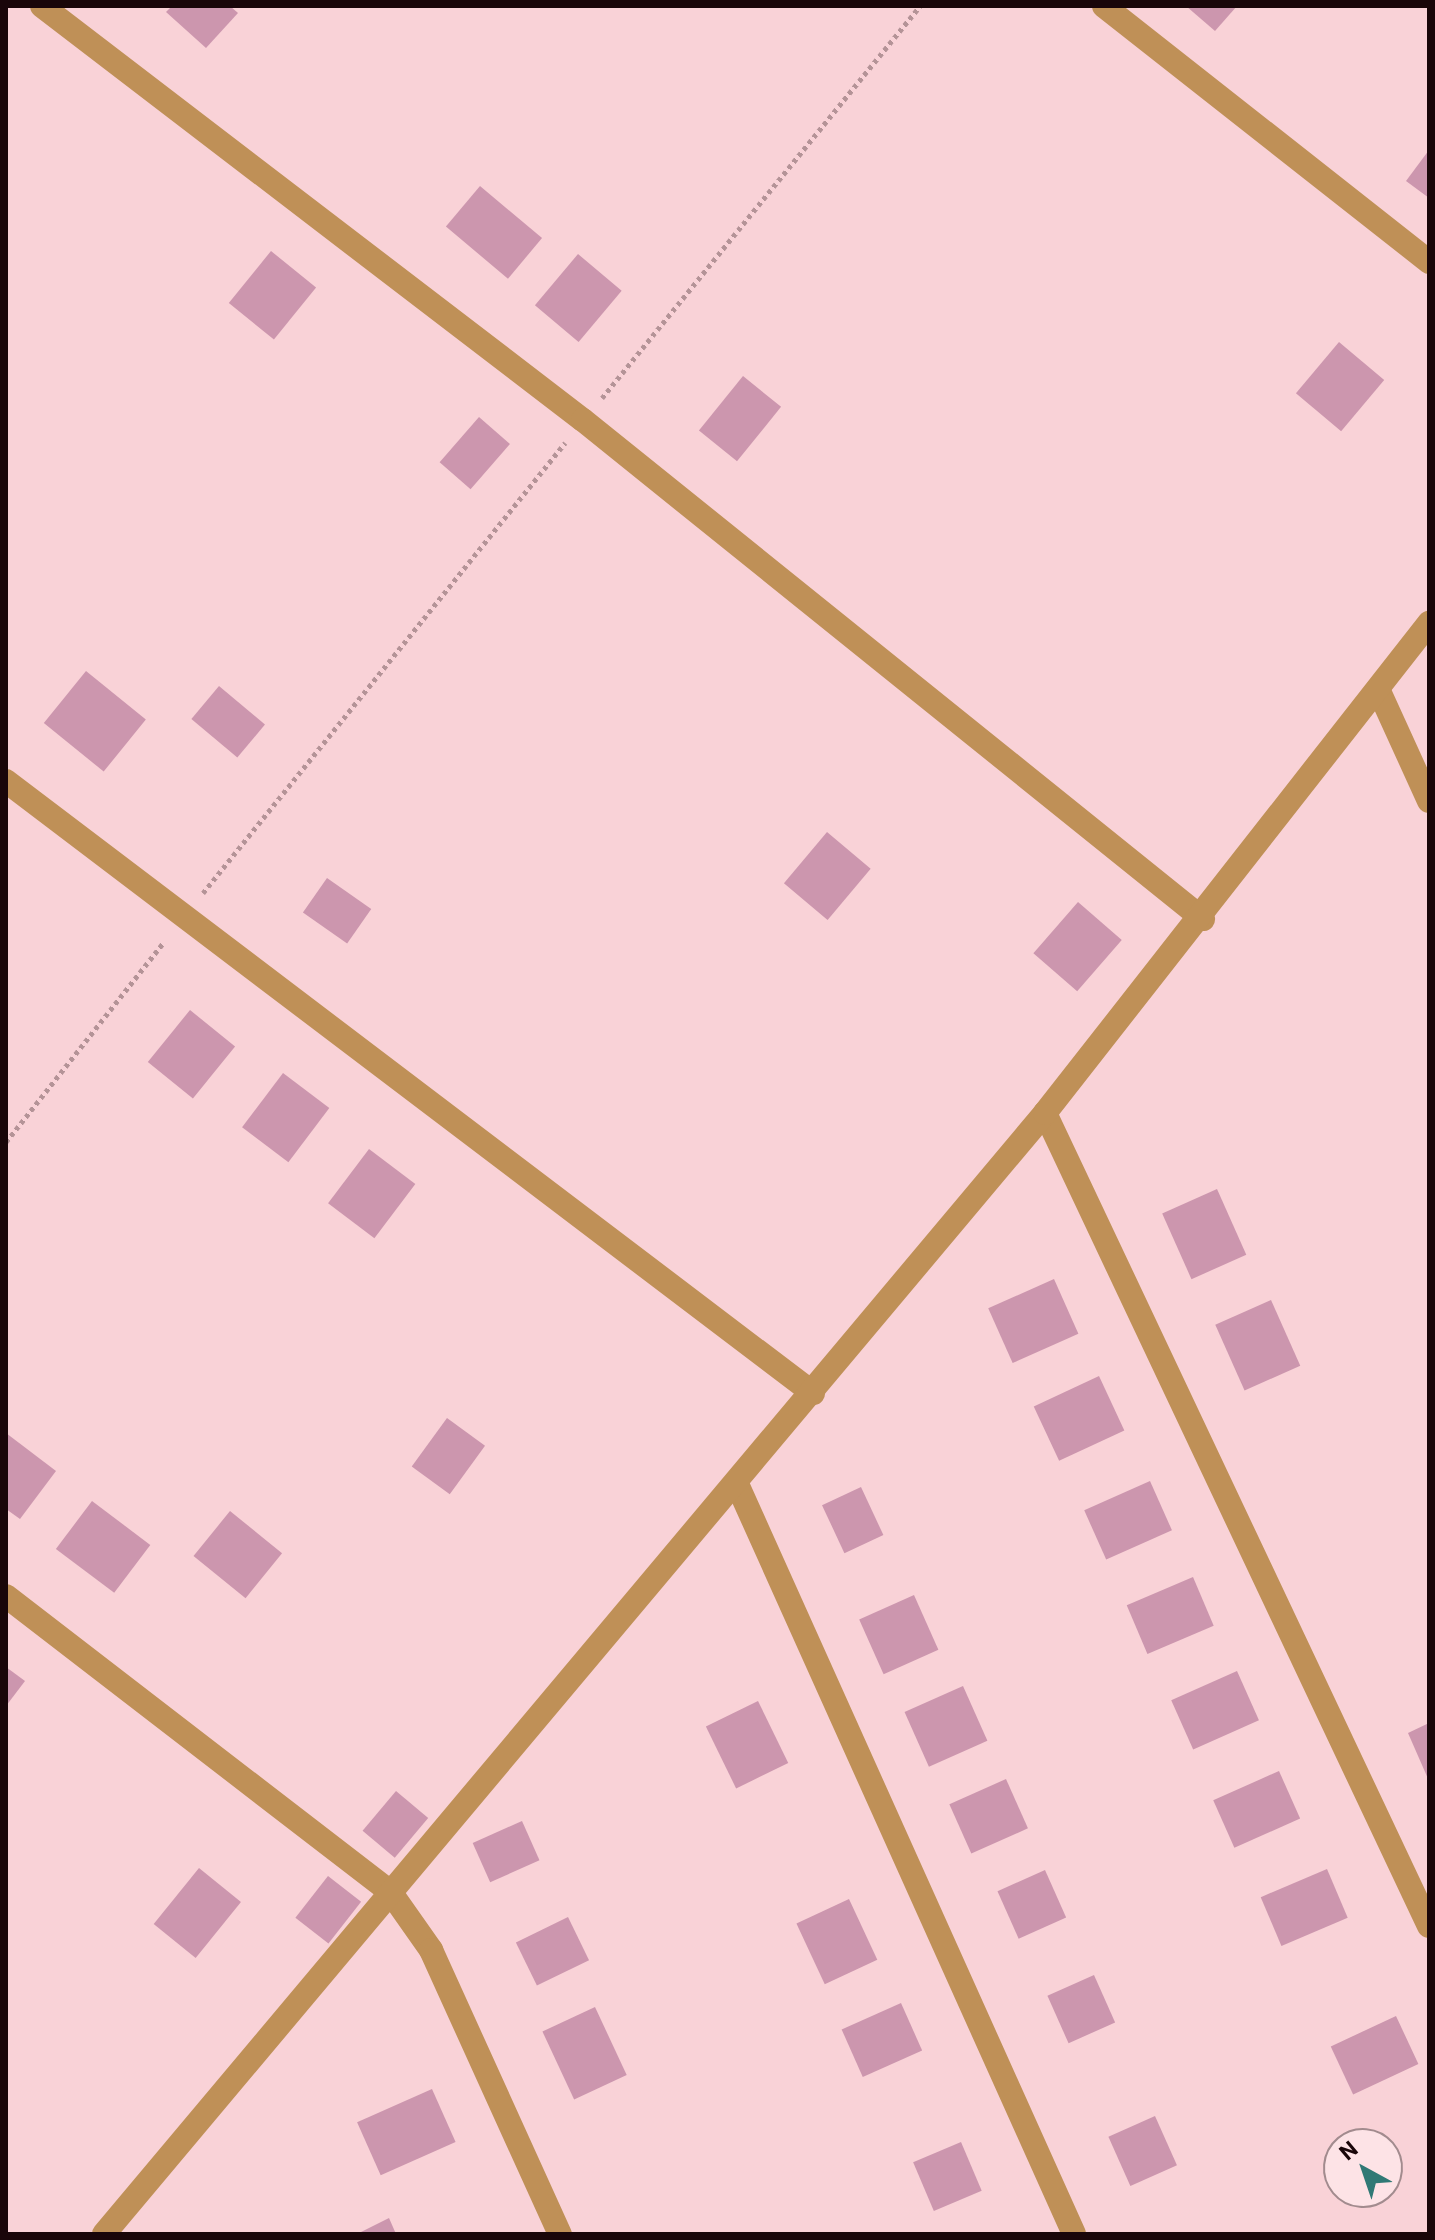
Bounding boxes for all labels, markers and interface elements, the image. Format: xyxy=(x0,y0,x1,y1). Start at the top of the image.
north arrow xyxy=(1323,2128,1403,2208)
text: N xyxy=(1335,2136,1363,2165)

